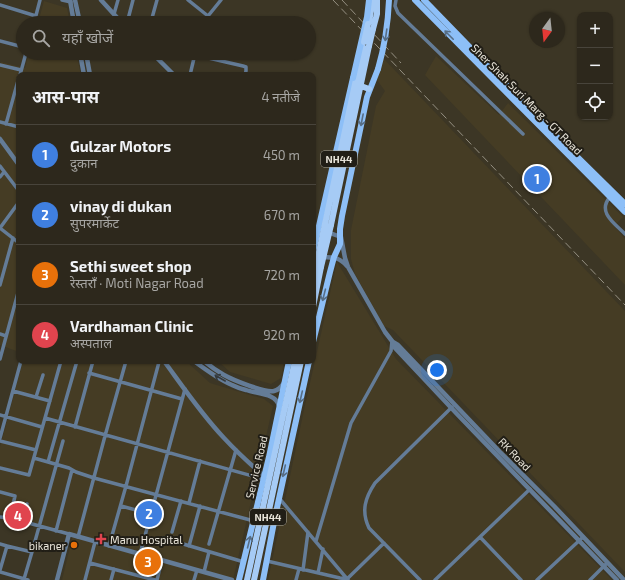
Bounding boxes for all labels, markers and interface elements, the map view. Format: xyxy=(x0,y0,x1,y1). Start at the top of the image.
north arrow xyxy=(529,12,565,48)
map controls xyxy=(577,12,613,120)
button: + xyxy=(577,12,613,48)
search box xyxy=(16,16,316,60)
icon: search xyxy=(30,27,52,49)
text: यहाँ खोजें xyxy=(62,28,113,46)
one-way arrow xyxy=(382,28,390,41)
one-way arrow xyxy=(444,30,454,40)
street label: Sher Shah Suri Marg - GT Road xyxy=(469,41,585,157)
button: − xyxy=(577,48,613,84)
button: locate xyxy=(577,84,613,120)
text: आस-पास xyxy=(32,86,99,106)
text: 4 नतीजे xyxy=(261,89,300,105)
one-way arrow xyxy=(358,113,366,126)
text: Gulzar Motors xyxy=(70,137,171,155)
text: 1 xyxy=(42,147,48,163)
text: 450 m xyxy=(263,147,300,163)
road number: NH44 xyxy=(321,151,357,167)
text: दुकान xyxy=(70,155,97,171)
pin: 1 xyxy=(524,164,550,194)
text: vinay di dukan xyxy=(70,197,172,215)
text: 2 xyxy=(41,207,49,223)
text: 670 m xyxy=(264,207,300,223)
text: सुपरमार्केट xyxy=(70,215,119,231)
text: Sethi sweet shop xyxy=(70,257,192,275)
text: 3 xyxy=(41,267,49,283)
text: 720 m xyxy=(264,267,300,283)
text: रेस्तराँ · Moti Nagar Road xyxy=(70,275,204,291)
one-way arrow xyxy=(320,288,327,301)
text: Vardhaman Clinic xyxy=(70,317,193,335)
text: 4 xyxy=(41,327,49,343)
text: 920 m xyxy=(263,327,300,343)
text: अस्पताल xyxy=(70,335,112,351)
your location xyxy=(427,360,447,380)
one-way arrow xyxy=(214,374,226,382)
one-way arrow xyxy=(296,390,304,403)
street label: Service Road xyxy=(242,434,270,500)
street label: RK Road xyxy=(496,435,534,473)
one-way arrow xyxy=(280,464,288,477)
pin: 2 xyxy=(136,499,162,529)
pin: 4 xyxy=(5,501,31,531)
road number: NH44 xyxy=(250,509,286,525)
marker: Manu Hospital xyxy=(95,533,107,545)
place label: Manu Hospital xyxy=(110,533,183,546)
one-way arrow xyxy=(245,536,253,549)
place label: bikaner xyxy=(29,539,67,552)
marker: bikaner xyxy=(69,540,79,550)
pin: 3 xyxy=(135,547,161,577)

